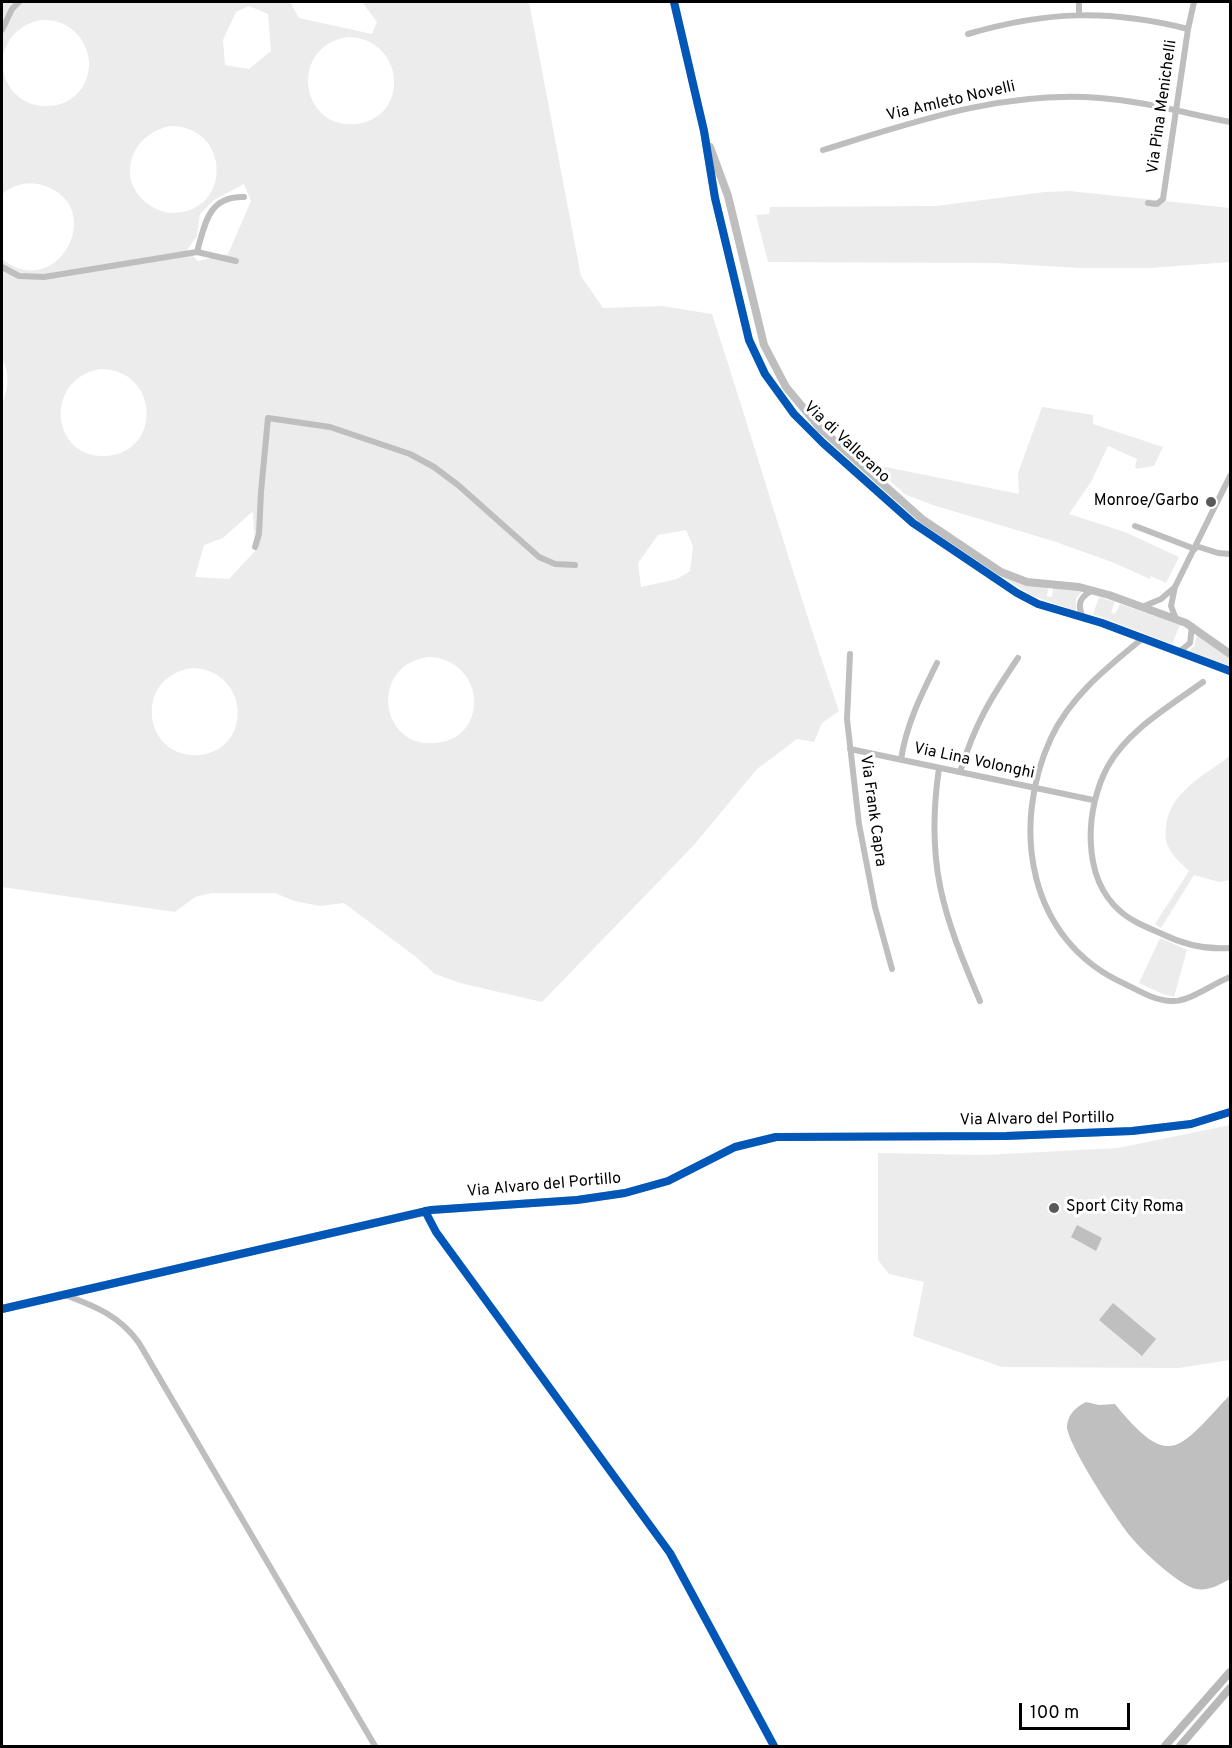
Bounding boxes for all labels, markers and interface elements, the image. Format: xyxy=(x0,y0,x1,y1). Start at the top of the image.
street label: Via Pina Menichelli xyxy=(1144,39,1182,175)
street label: Via Amleto Novelli xyxy=(885,78,1017,126)
street label: Via di Vallerano xyxy=(799,398,893,488)
place label: Monroe/Garbo xyxy=(1094,492,1199,512)
marker: Monroe/Garbo xyxy=(1204,495,1218,509)
street label: Via Lina Volonghi xyxy=(912,740,1036,784)
street label: Via Frank Capra xyxy=(855,754,889,868)
street label: Via Alvaro del Portillo xyxy=(959,1109,1115,1131)
street label: Via Alvaro del Portillo xyxy=(466,1170,622,1202)
place label: Sport City Roma xyxy=(1066,1198,1184,1218)
marker: Sport City Roma xyxy=(1047,1201,1061,1215)
scale bar xyxy=(1022,1691,1133,1729)
text: 100 m xyxy=(1030,1702,1079,1725)

